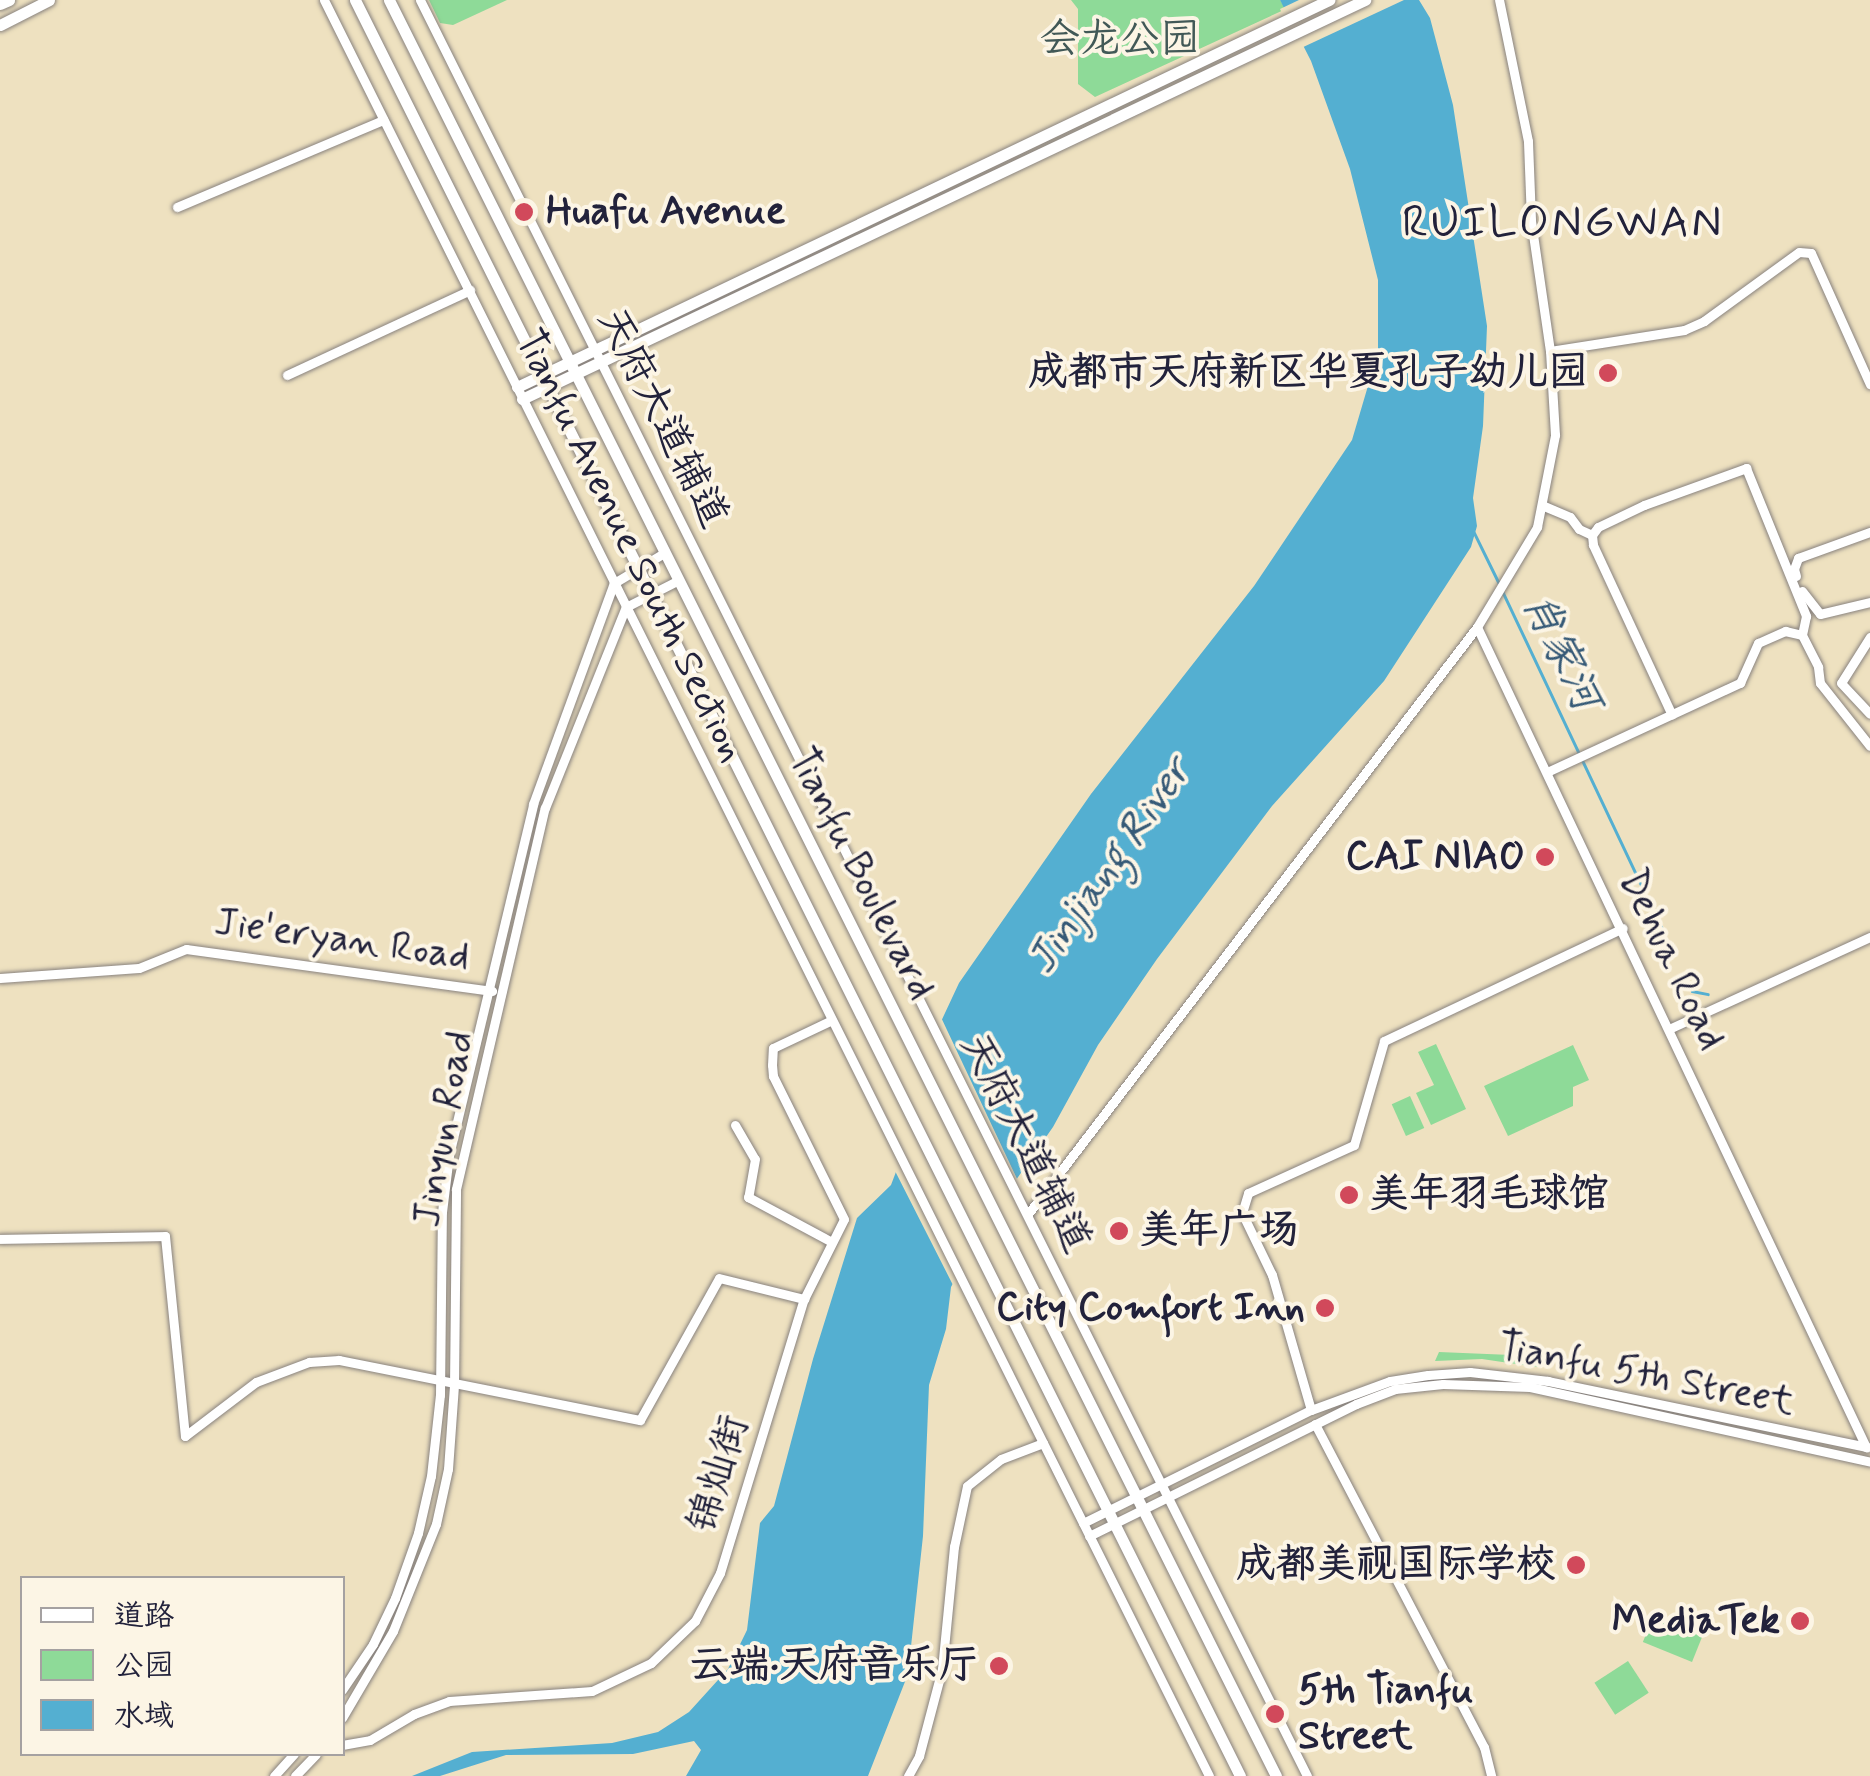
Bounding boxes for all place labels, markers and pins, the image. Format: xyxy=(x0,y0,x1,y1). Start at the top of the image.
place label: Huafu Avenue xyxy=(546,188,785,236)
marker: Huafu Avenue xyxy=(511,199,537,225)
place label: 成都市天府新区华夏孔子幼儿园 xyxy=(1028,349,1588,397)
marker: 成都市天府新区华夏孔子幼儿园 xyxy=(1597,362,1619,384)
place label: CAI NIAO xyxy=(1339,833,1525,881)
marker: CAI NIAO xyxy=(1534,846,1556,868)
place label: 美年羽毛球馆 xyxy=(1369,1171,1609,1219)
marker: 美年羽毛球馆 xyxy=(1338,1184,1360,1206)
place label: 美年广场 xyxy=(1139,1207,1299,1255)
marker: 美年广场 xyxy=(1108,1220,1130,1242)
place label: City Comfort Inn xyxy=(1004,1284,1305,1332)
marker: City Comfort Inn xyxy=(1314,1297,1336,1319)
place label: 成都美视国际学校 xyxy=(1236,1541,1556,1589)
marker: 成都美视国际学校 xyxy=(1565,1554,1587,1576)
place label: MediaTek xyxy=(1612,1597,1780,1645)
marker: MediaTek xyxy=(1789,1610,1811,1632)
place label: 云端·天府音乐厅 xyxy=(690,1642,979,1690)
marker: 云端·天府音乐厅 xyxy=(988,1655,1010,1677)
place label: 5th Tianfu Street xyxy=(1298,1667,1473,1761)
marker: 5th Tianfu Street xyxy=(1262,1701,1288,1727)

